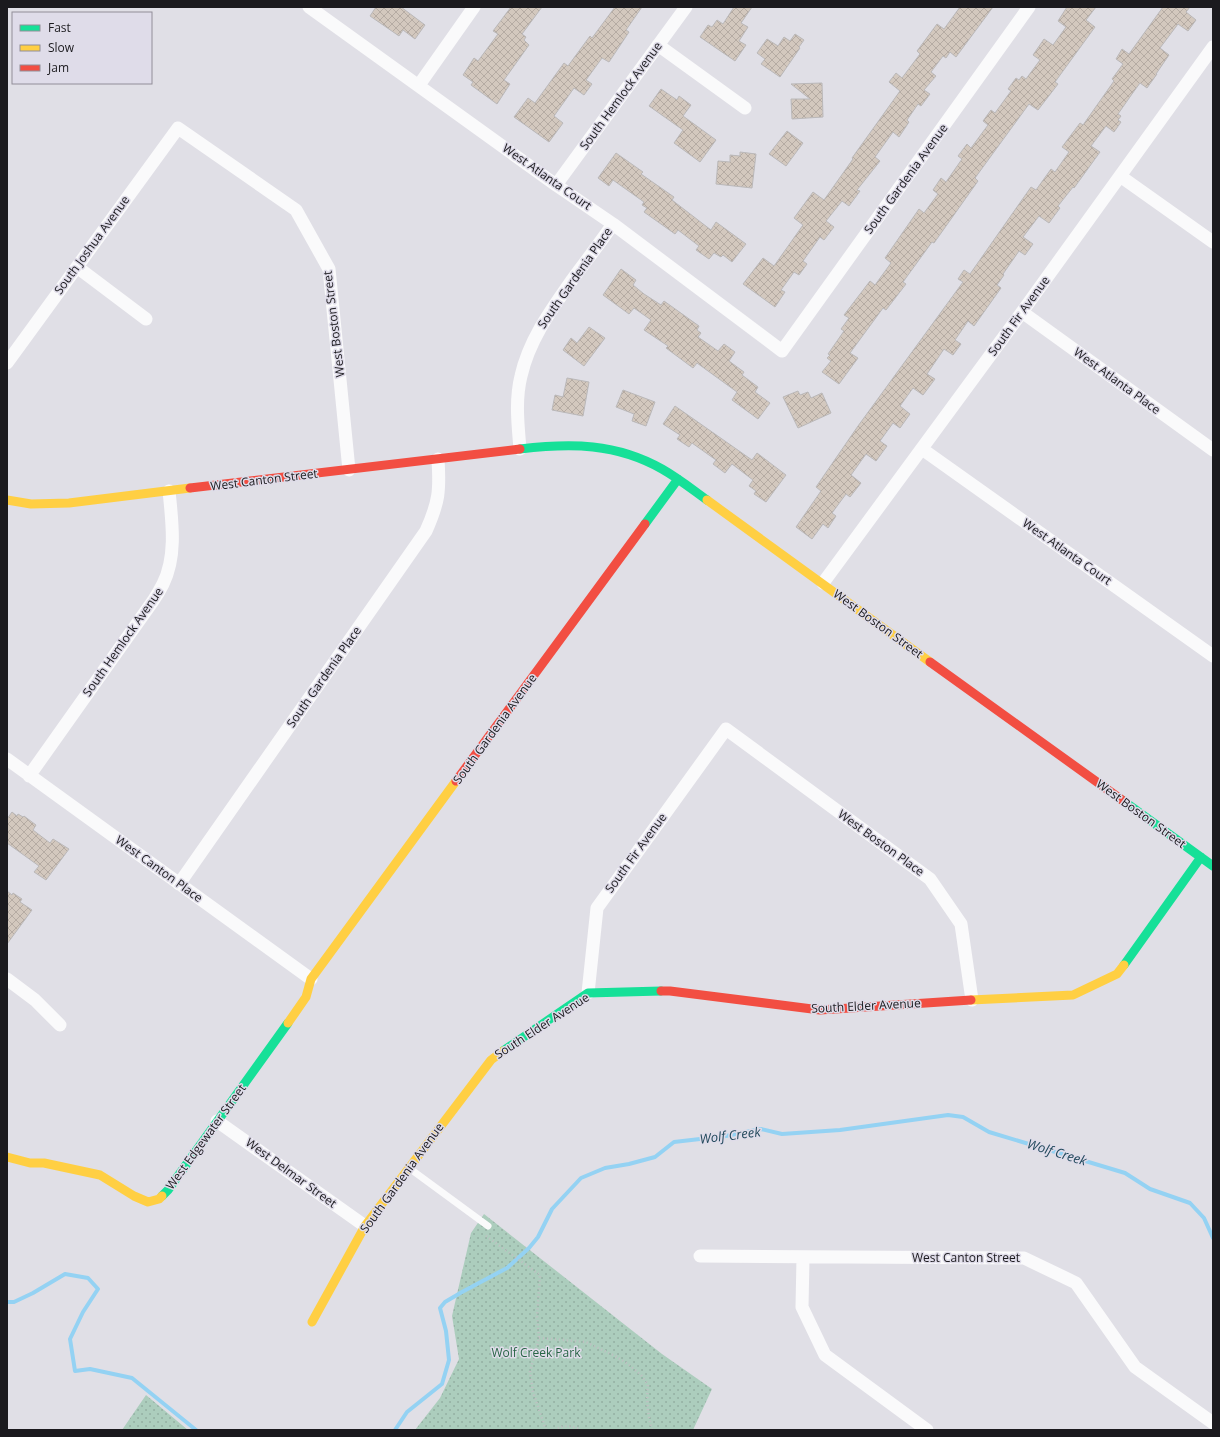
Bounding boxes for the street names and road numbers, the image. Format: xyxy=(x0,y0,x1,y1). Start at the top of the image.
street label: South Hemlock Avenue xyxy=(576,38,666,153)
street label: South Gardenia Avenue xyxy=(860,120,951,237)
street label: West Atlanta Court xyxy=(499,139,595,214)
street label: South Joshua Avenue xyxy=(50,192,133,298)
street label: South Gardenia Place xyxy=(533,224,616,332)
street label: West Boston Street xyxy=(319,270,348,378)
street label: South Fir Avenue xyxy=(984,272,1054,359)
street label: West Atlanta Place xyxy=(1071,343,1164,418)
street label: West Canton Street xyxy=(209,464,319,495)
street label: West Atlanta Court xyxy=(1019,514,1115,589)
street label: South Hemlock Avenue xyxy=(78,583,167,700)
street label: West Boston Street xyxy=(830,585,927,662)
street label: South Gardenia Place xyxy=(282,623,365,731)
street label: South Gardenia Avenue xyxy=(449,670,540,787)
street label: West Boston Street xyxy=(1093,775,1190,852)
street label: West Boston Place xyxy=(835,805,928,880)
street label: South Fir Avenue xyxy=(601,809,671,896)
street label: West Canton Place xyxy=(112,831,207,906)
street label: South Elder Avenue xyxy=(491,988,592,1063)
street label: South Elder Avenue xyxy=(811,994,921,1017)
street label: West Edgewater Street xyxy=(161,1080,250,1193)
street label: South Gardenia Avenue xyxy=(356,1119,447,1236)
street label: West Delmar Street xyxy=(242,1134,340,1211)
street label: West Canton Street xyxy=(912,1249,1020,1266)

